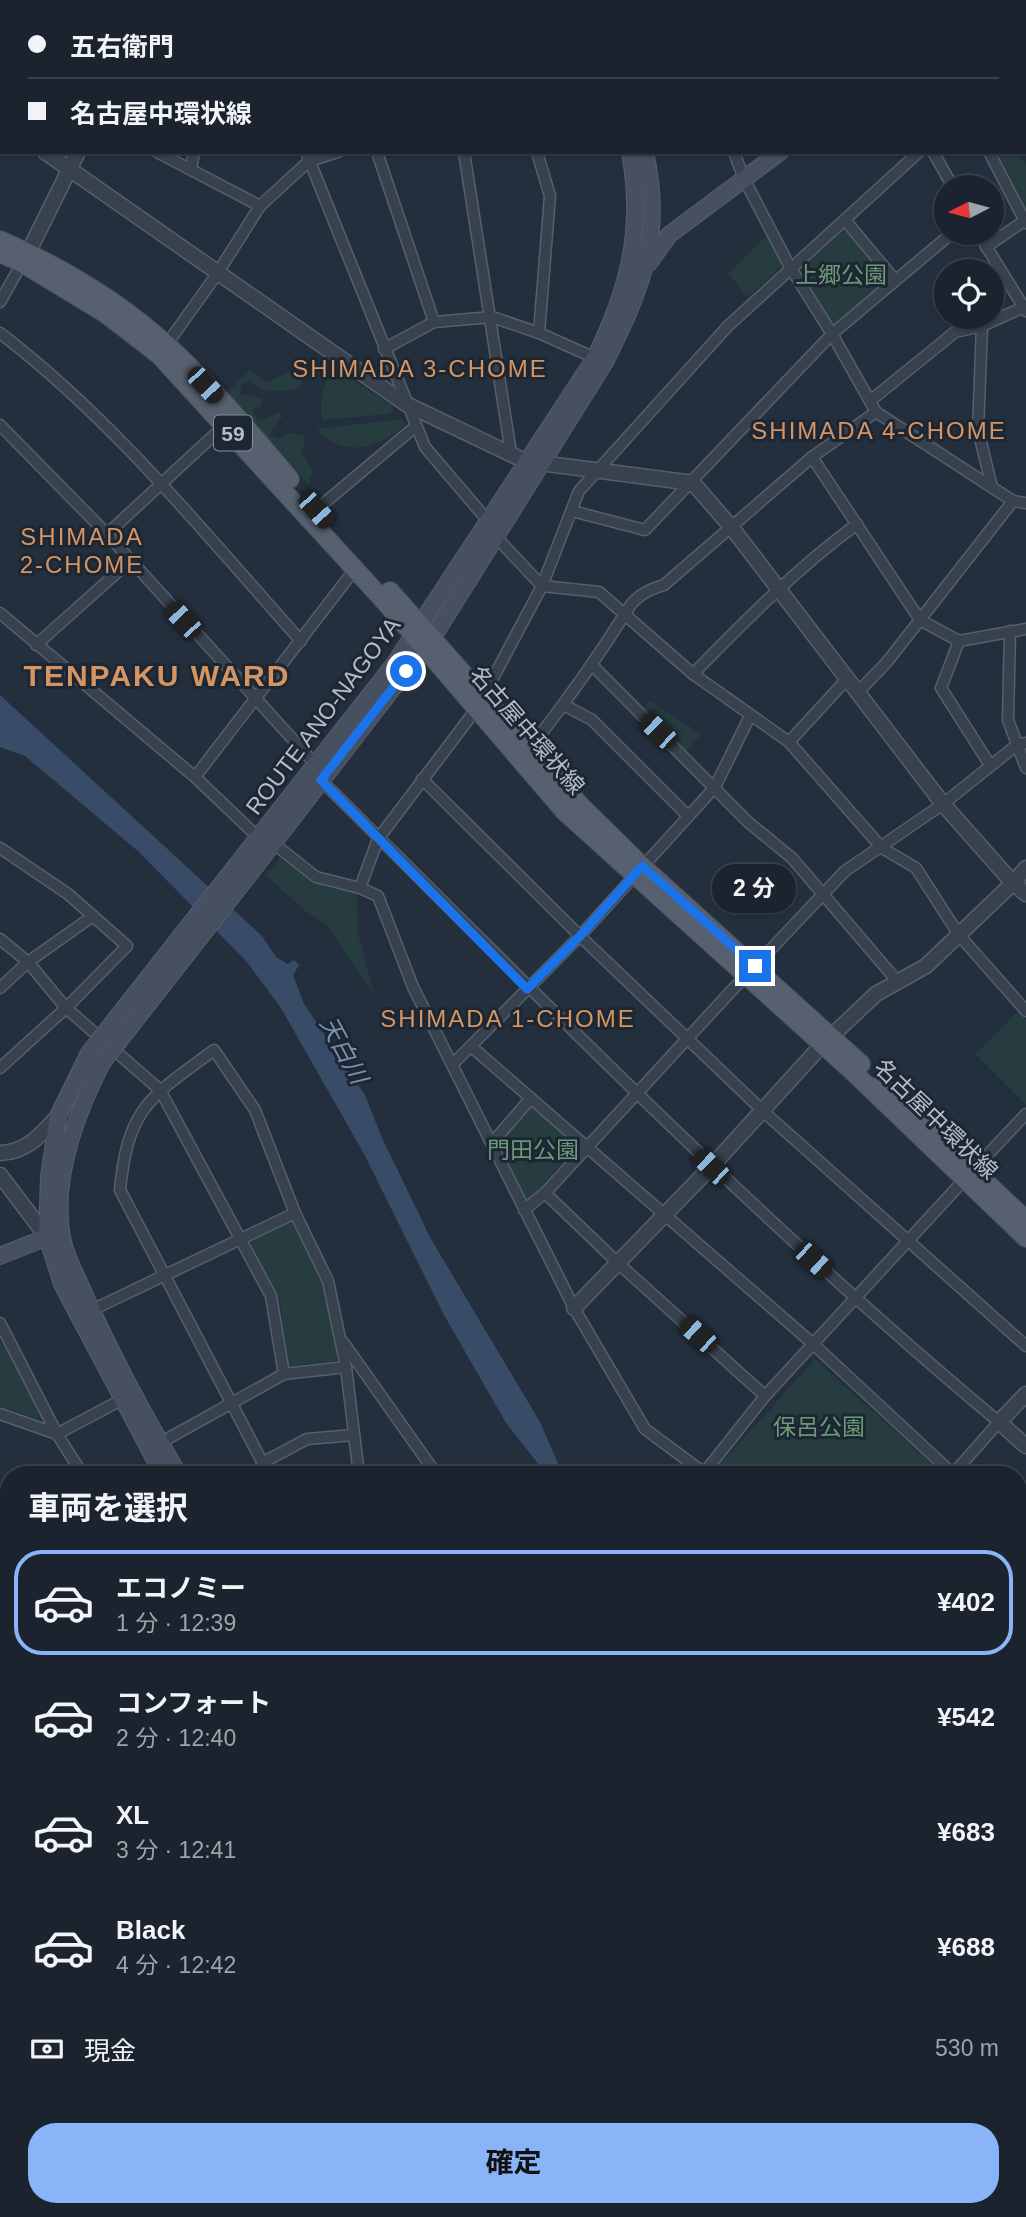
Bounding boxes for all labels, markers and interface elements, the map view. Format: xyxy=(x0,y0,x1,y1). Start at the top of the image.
text: 五右衛門 xyxy=(70,32,174,62)
text: 名古屋中環状線 xyxy=(70,99,252,129)
north arrow xyxy=(934,175,1004,245)
map controls xyxy=(934,175,1004,329)
button: locate xyxy=(934,259,1004,329)
park label: 上郷公園 xyxy=(795,262,887,288)
district label: SHIMADA 3-CHOME xyxy=(292,355,548,382)
car xyxy=(183,362,228,408)
road number: 59 xyxy=(214,416,252,450)
district label: SHIMADA 4-CHOME xyxy=(751,417,1007,444)
car xyxy=(295,487,338,533)
district label: SHIMADA 2-CHOME xyxy=(20,523,144,578)
car xyxy=(161,597,206,643)
street label: ROUTE ANO-NAGOYA xyxy=(240,612,406,820)
route start xyxy=(390,655,422,687)
district label: TENPAKU WARD xyxy=(24,659,290,692)
street label: 名古屋中環状線 xyxy=(464,661,590,799)
car xyxy=(636,709,681,753)
callout: 2 分 xyxy=(713,864,797,914)
text: 2 分 xyxy=(733,875,775,901)
route end xyxy=(739,950,771,982)
district label: SHIMADA 1-CHOME xyxy=(380,1005,636,1032)
water label: 天白川 xyxy=(315,1012,374,1091)
street label: 名古屋中環状線 xyxy=(869,1054,1003,1184)
park label: 門田公園 xyxy=(487,1137,579,1163)
car xyxy=(689,1145,734,1189)
car xyxy=(791,1238,836,1282)
car xyxy=(676,1313,721,1357)
park label: 保呂公園 xyxy=(773,1414,865,1440)
text: 車両を選択 xyxy=(28,1490,188,1526)
icon: car xyxy=(32,1571,95,1634)
text: エコノミー xyxy=(116,1573,246,1603)
text: ¥402 xyxy=(937,1587,995,1617)
text: 1 分 · 12:39 xyxy=(116,1610,236,1636)
icon: car xyxy=(32,1686,95,1749)
text: コンフォート xyxy=(116,1688,271,1718)
text: ¥542 xyxy=(937,1702,995,1732)
text: 2 分 · 12:40 xyxy=(116,1725,236,1751)
text: XL xyxy=(116,1800,149,1830)
icon: car xyxy=(32,1801,95,1864)
text: ¥683 xyxy=(937,1817,995,1847)
text: 3 分 · 12:41 xyxy=(116,1837,236,1863)
text: Black xyxy=(116,1915,185,1945)
icon: car xyxy=(32,1916,95,1979)
text: ¥688 xyxy=(937,1932,995,1962)
text: 4 分 · 12:42 xyxy=(116,1952,236,1978)
icon: cash xyxy=(28,2030,66,2068)
text: 530 m xyxy=(935,2035,999,2061)
text: 現金 xyxy=(84,2036,136,2066)
button: 確定 xyxy=(28,2123,999,2203)

